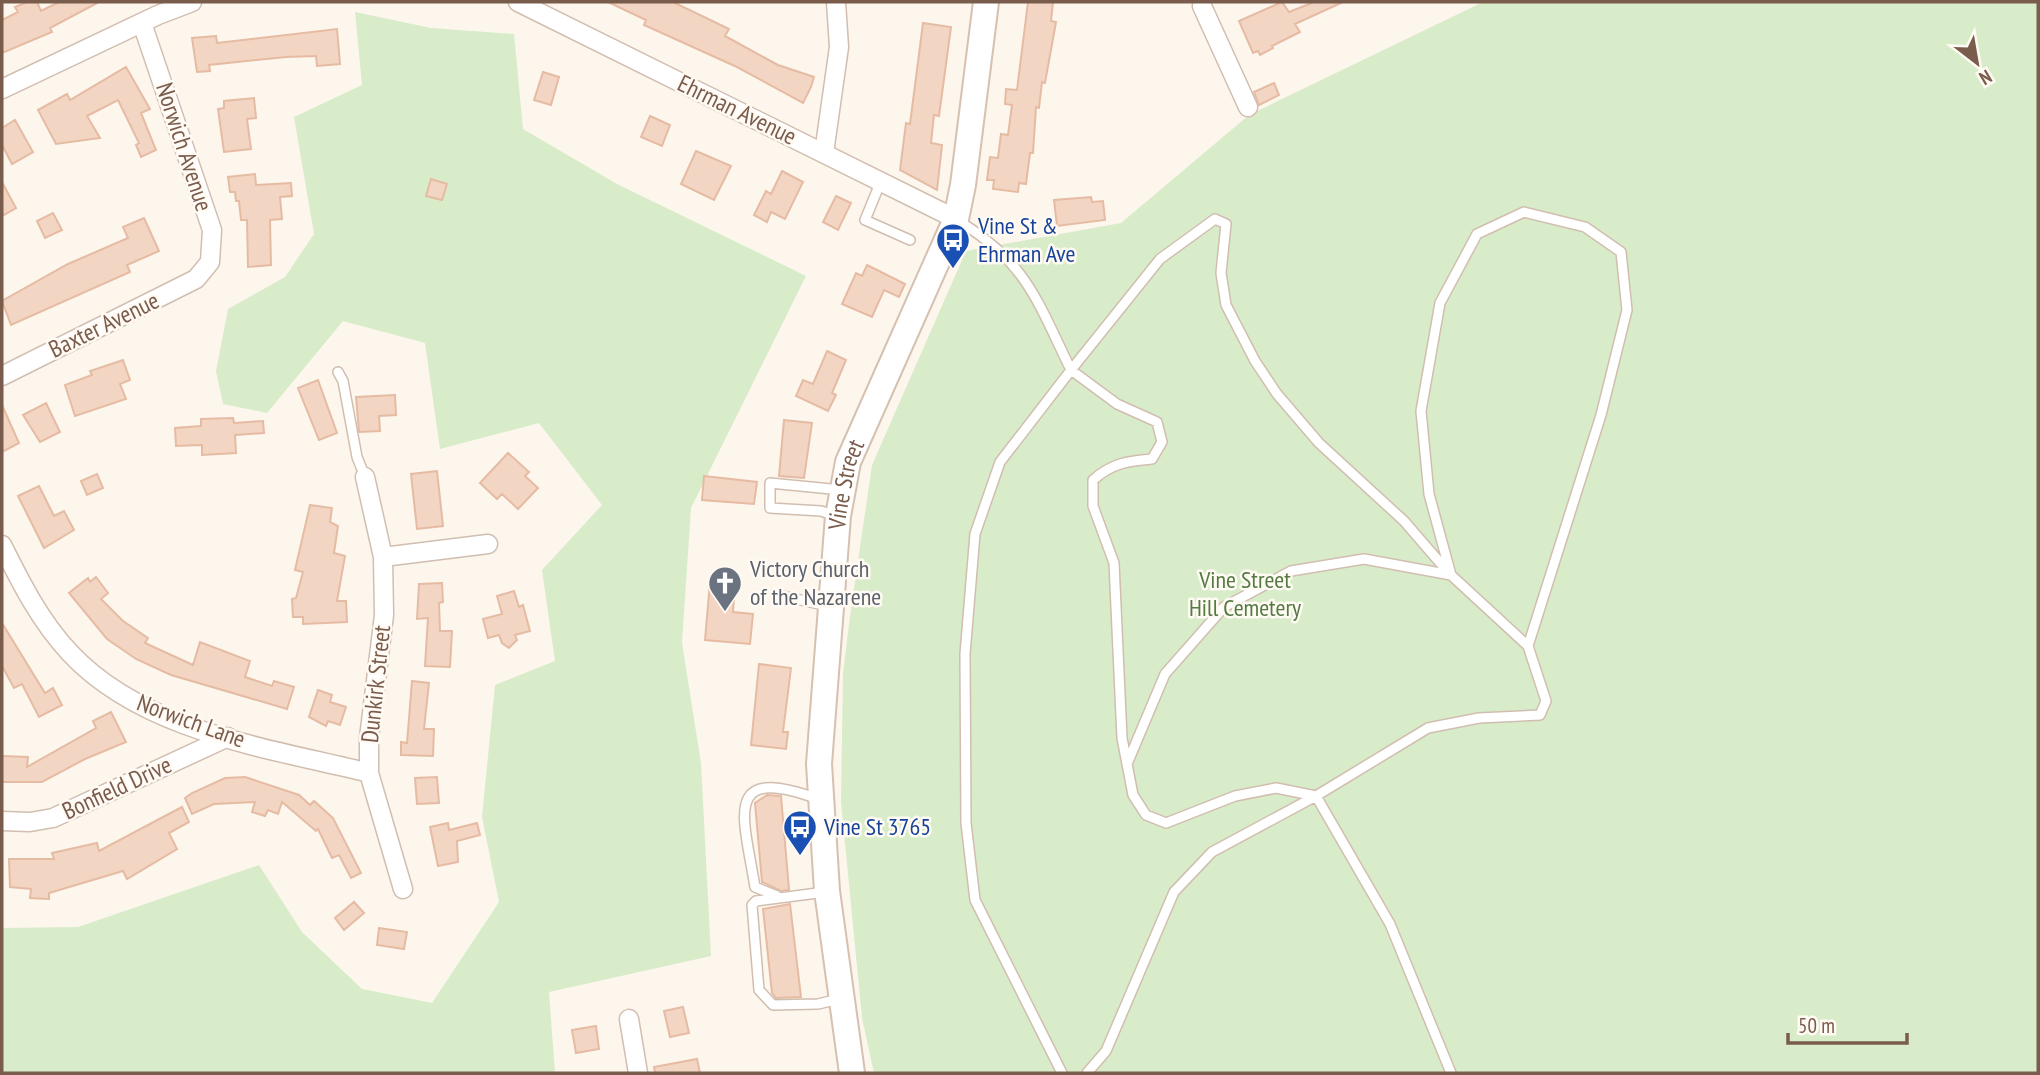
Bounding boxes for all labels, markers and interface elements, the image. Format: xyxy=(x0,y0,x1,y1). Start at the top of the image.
north arrow xyxy=(1942,28,2012,98)
text: N xyxy=(1975,65,1996,91)
street label: Ehrman Avenue xyxy=(673,67,802,152)
street label: Norwich Avenue xyxy=(149,79,220,215)
place label: Vine St & Ehrman Ave xyxy=(977,210,1075,269)
bus stop icon: Vine St & Ehrman Ave xyxy=(934,221,972,270)
street label: Baxter Avenue xyxy=(44,285,164,365)
street label: Vine Street xyxy=(821,434,871,532)
place label: Victory Church of the Nazarene xyxy=(749,553,881,612)
church icon: Victory Church of the Nazarene xyxy=(706,564,744,613)
park label: Vine Street Hill Cemetery xyxy=(1189,564,1301,623)
street label: Dunkirk Street xyxy=(354,623,397,744)
street label: Norwich Lane xyxy=(133,687,250,754)
street label: Bonfield Drive xyxy=(57,749,176,826)
bus stop icon: Vine St 3765 xyxy=(781,808,819,857)
place label: Vine St 3765 xyxy=(823,811,931,842)
scale bar xyxy=(1788,1002,1907,1046)
text: 50 m xyxy=(1798,1012,1835,1039)

